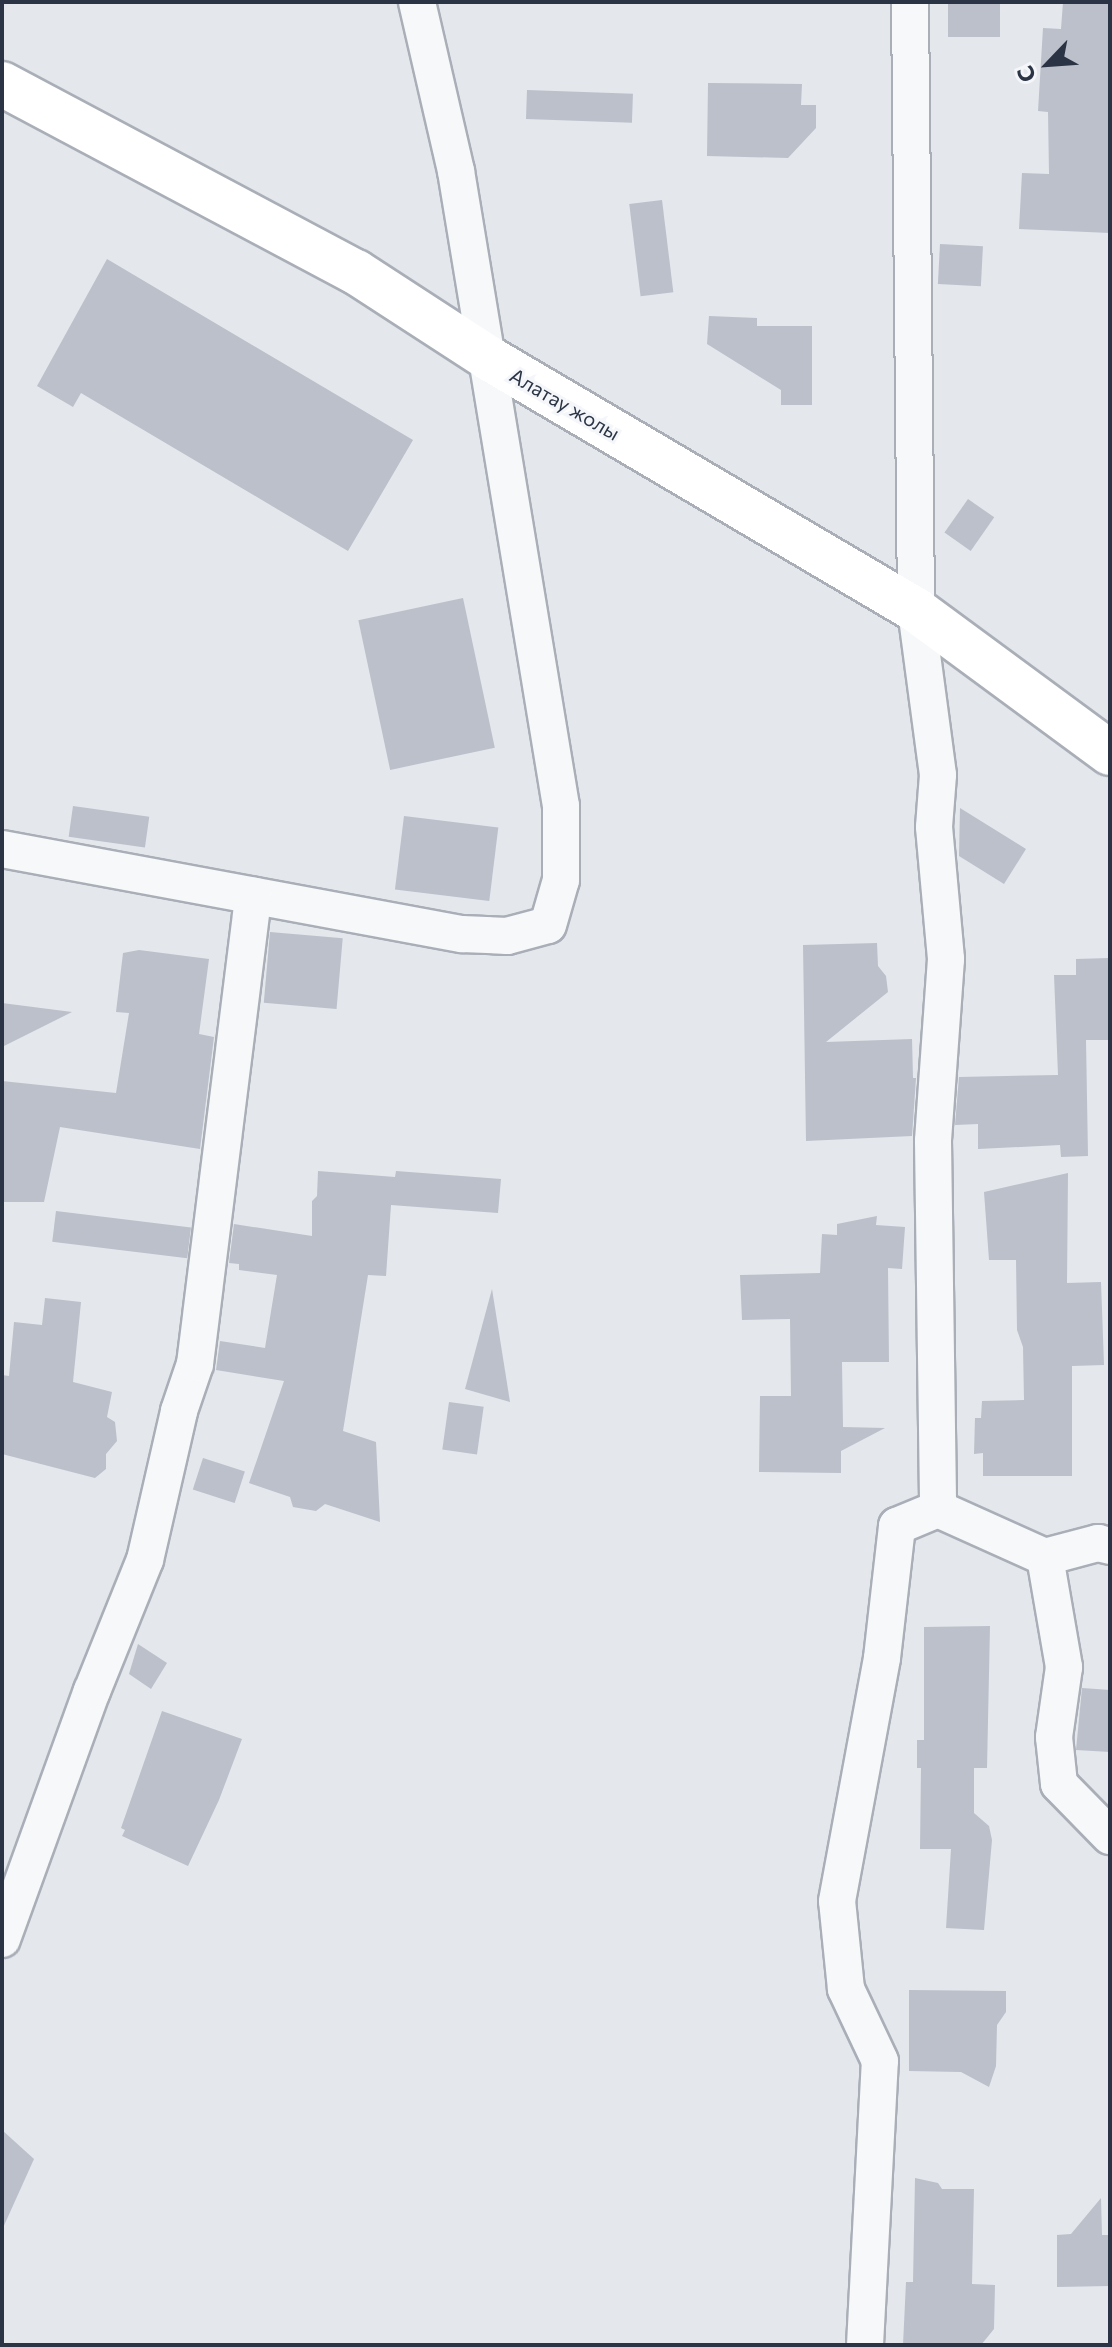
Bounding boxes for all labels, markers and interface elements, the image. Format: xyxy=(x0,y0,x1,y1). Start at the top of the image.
north arrow xyxy=(1008,24,1088,104)
text: С xyxy=(1010,62,1041,87)
street label: Алатау жолы xyxy=(506,363,624,445)

